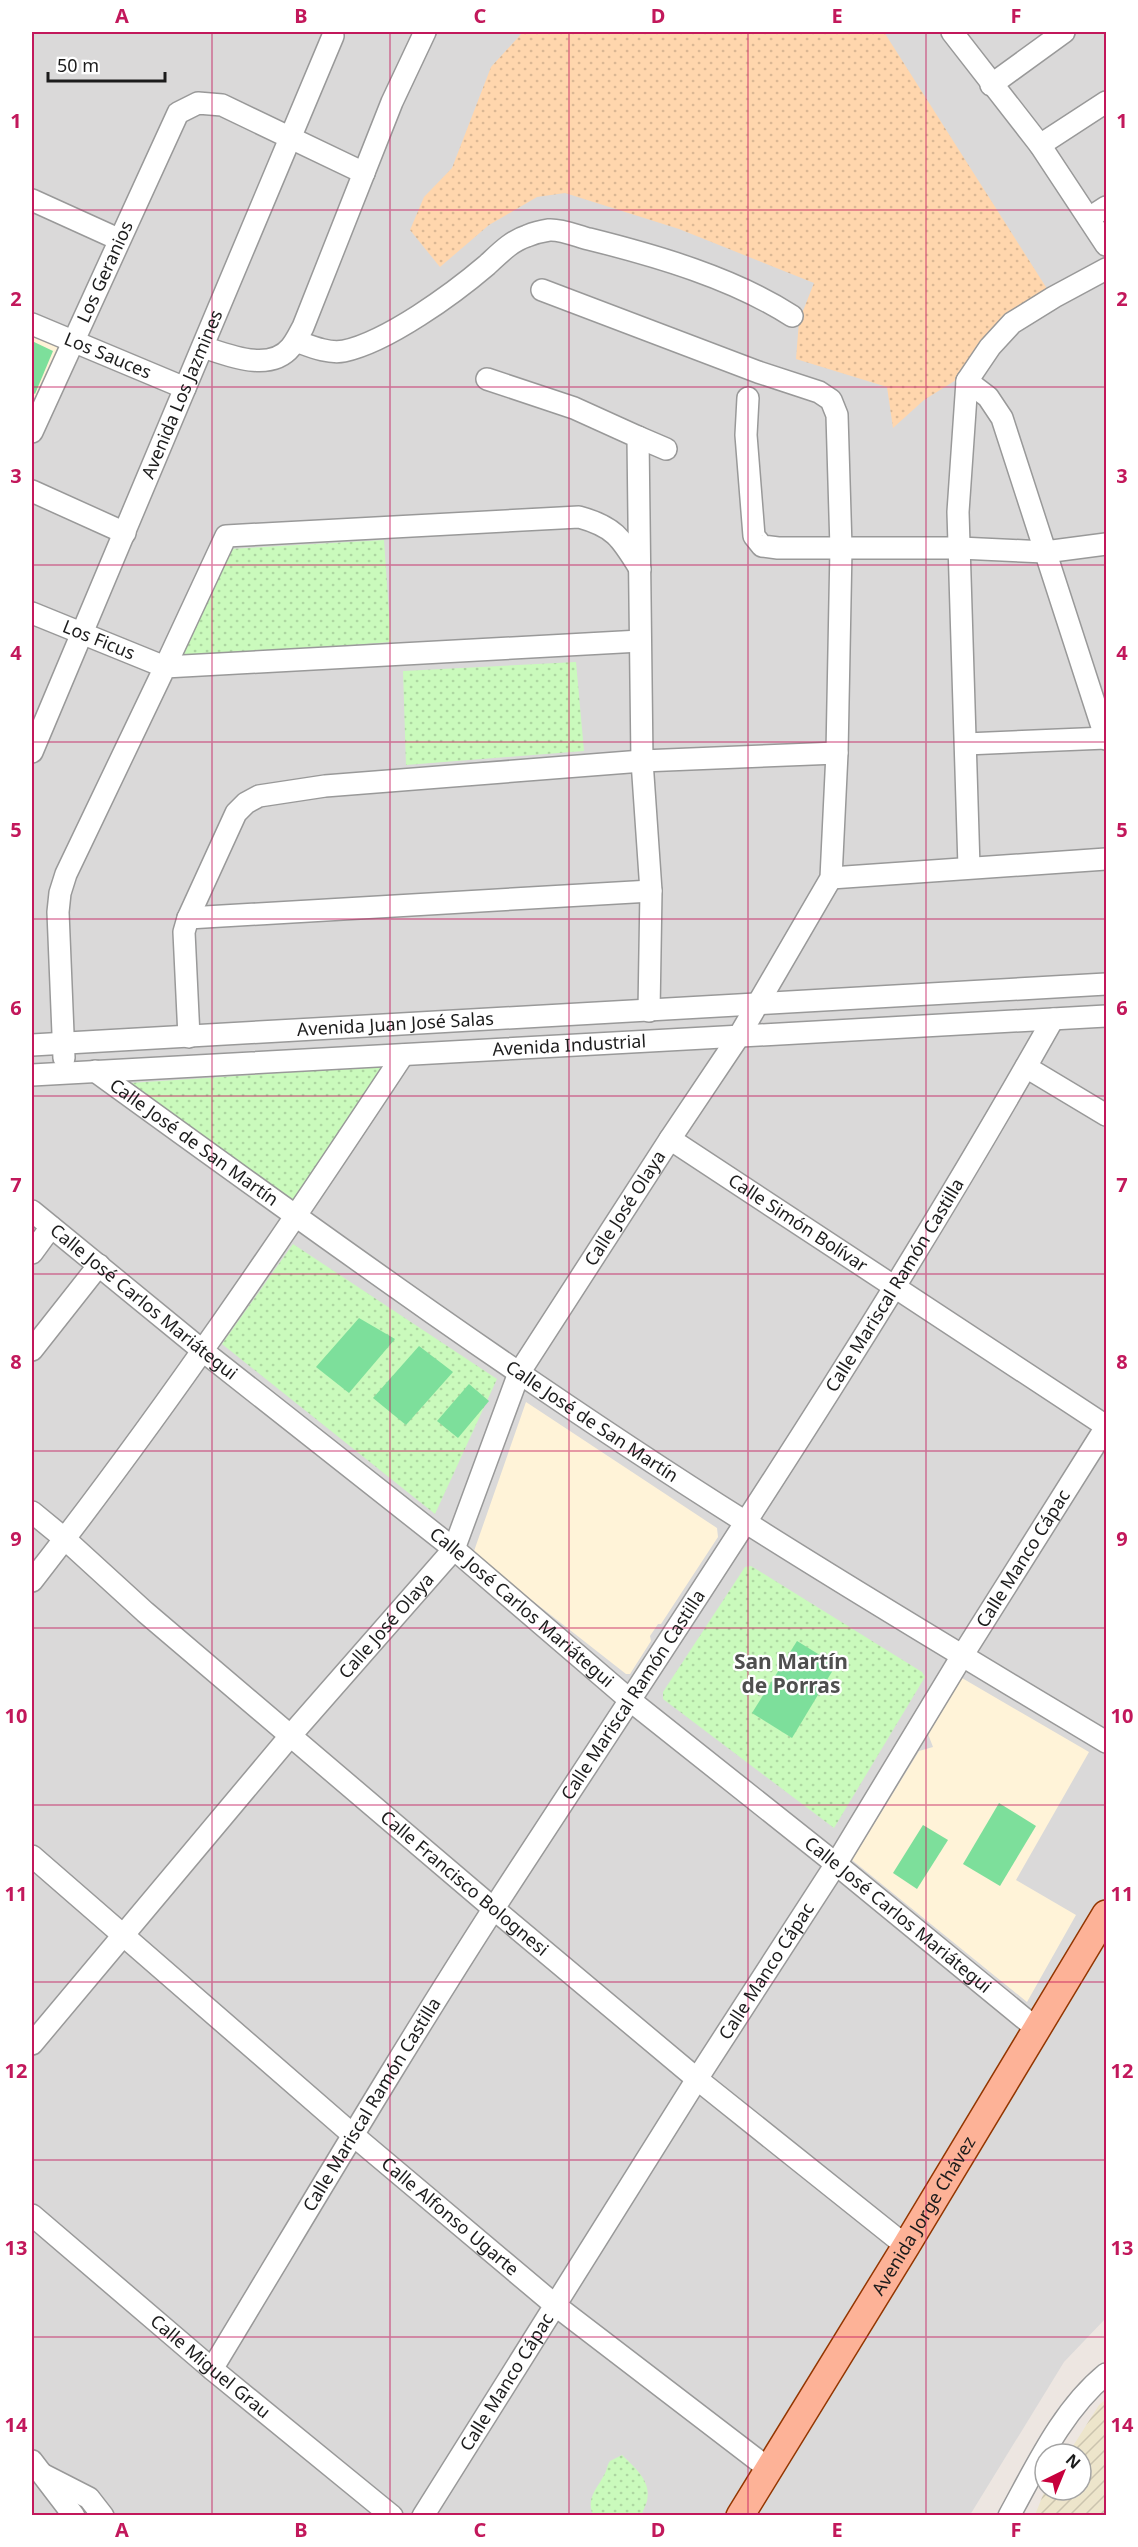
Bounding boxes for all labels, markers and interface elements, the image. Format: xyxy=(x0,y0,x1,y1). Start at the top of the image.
text: A xyxy=(115,2,129,29)
text: B xyxy=(294,2,308,29)
text: C xyxy=(474,2,487,29)
text: D xyxy=(651,2,665,29)
text: E xyxy=(831,2,843,29)
text: F xyxy=(1011,2,1021,29)
scale bar xyxy=(48,45,165,83)
text: 50 m xyxy=(57,53,99,77)
text: 1 xyxy=(10,107,22,134)
text: 1 xyxy=(1116,107,1128,134)
street label: Los Geranios xyxy=(71,217,138,326)
text: 2 xyxy=(10,285,22,312)
text: 2 xyxy=(1116,285,1128,312)
street label: Avenida Los Jazmines xyxy=(135,306,228,482)
street label: Los Sauces xyxy=(61,326,155,384)
text: 3 xyxy=(10,462,22,489)
text: 3 xyxy=(1116,462,1128,489)
street label: Los Ficus xyxy=(59,614,139,665)
text: 4 xyxy=(10,639,22,666)
text: 4 xyxy=(1116,639,1128,666)
text: 5 xyxy=(10,816,22,843)
text: 5 xyxy=(1116,816,1128,843)
text: 6 xyxy=(10,994,22,1021)
text: 6 xyxy=(1116,994,1128,1021)
street label: Avenida Juan José Salas xyxy=(296,1006,494,1041)
street label: Avenida Industrial xyxy=(492,1028,647,1061)
street label: Calle José de San Martín xyxy=(105,1073,284,1211)
street label: Calle José Olaya xyxy=(578,1145,671,1270)
street label: Calle Simón Bolívar xyxy=(724,1168,873,1277)
text: 7 xyxy=(10,1171,22,1198)
text: 7 xyxy=(1116,1171,1128,1198)
street label: Calle Mariscal Ramón Castilla xyxy=(819,1174,969,1396)
street label: Calle José Carlos Mariátegui xyxy=(46,1218,243,1385)
text: 8 xyxy=(10,1348,22,1375)
text: 8 xyxy=(1116,1348,1128,1375)
street label: Calle José de San Martín xyxy=(501,1354,683,1487)
street label: Calle Manco Cápac xyxy=(970,1484,1075,1632)
street label: Calle José Carlos Mariátegui xyxy=(425,1521,619,1692)
text: 9 xyxy=(10,1525,22,1552)
text: 9 xyxy=(1116,1525,1128,1552)
street label: Calle José Olaya xyxy=(333,1567,439,1683)
street label: Calle Mariscal Ramón Castilla xyxy=(555,1585,710,1804)
district label: San Martín de Porras xyxy=(734,1647,848,1699)
text: 10 xyxy=(5,1702,27,1729)
text: 10 xyxy=(1111,1702,1133,1729)
street label: Calle Francisco Bolognesi xyxy=(376,1805,554,1961)
street label: Calle José Carlos Mariátegui xyxy=(800,1831,997,1998)
text: 11 xyxy=(5,1880,27,1907)
text: 11 xyxy=(1111,1880,1133,1907)
street label: Calle Manco Cápac xyxy=(713,1897,819,2044)
street label: Calle Mariscal Ramón Castilla xyxy=(297,1993,446,2216)
text: 12 xyxy=(5,2057,27,2084)
text: 12 xyxy=(1111,2057,1133,2084)
street label: Avenida Jorge Chávez xyxy=(866,2131,980,2299)
street label: Calle Alfonso Ugarte xyxy=(377,2151,524,2281)
text: 13 xyxy=(5,2234,27,2261)
text: 13 xyxy=(1111,2234,1133,2261)
street label: Calle Manco Cápac xyxy=(454,2308,559,2455)
street label: Calle Miguel Grau xyxy=(146,2309,276,2423)
text: 14 xyxy=(5,2411,28,2438)
text: 14 xyxy=(1111,2411,1134,2438)
north arrow xyxy=(1033,2442,1093,2502)
text: N xyxy=(1061,2449,1085,2474)
text: A xyxy=(115,2516,129,2543)
text: B xyxy=(294,2516,308,2543)
text: C xyxy=(474,2516,487,2543)
text: D xyxy=(651,2516,665,2543)
text: E xyxy=(831,2516,843,2543)
text: F xyxy=(1011,2516,1021,2543)

